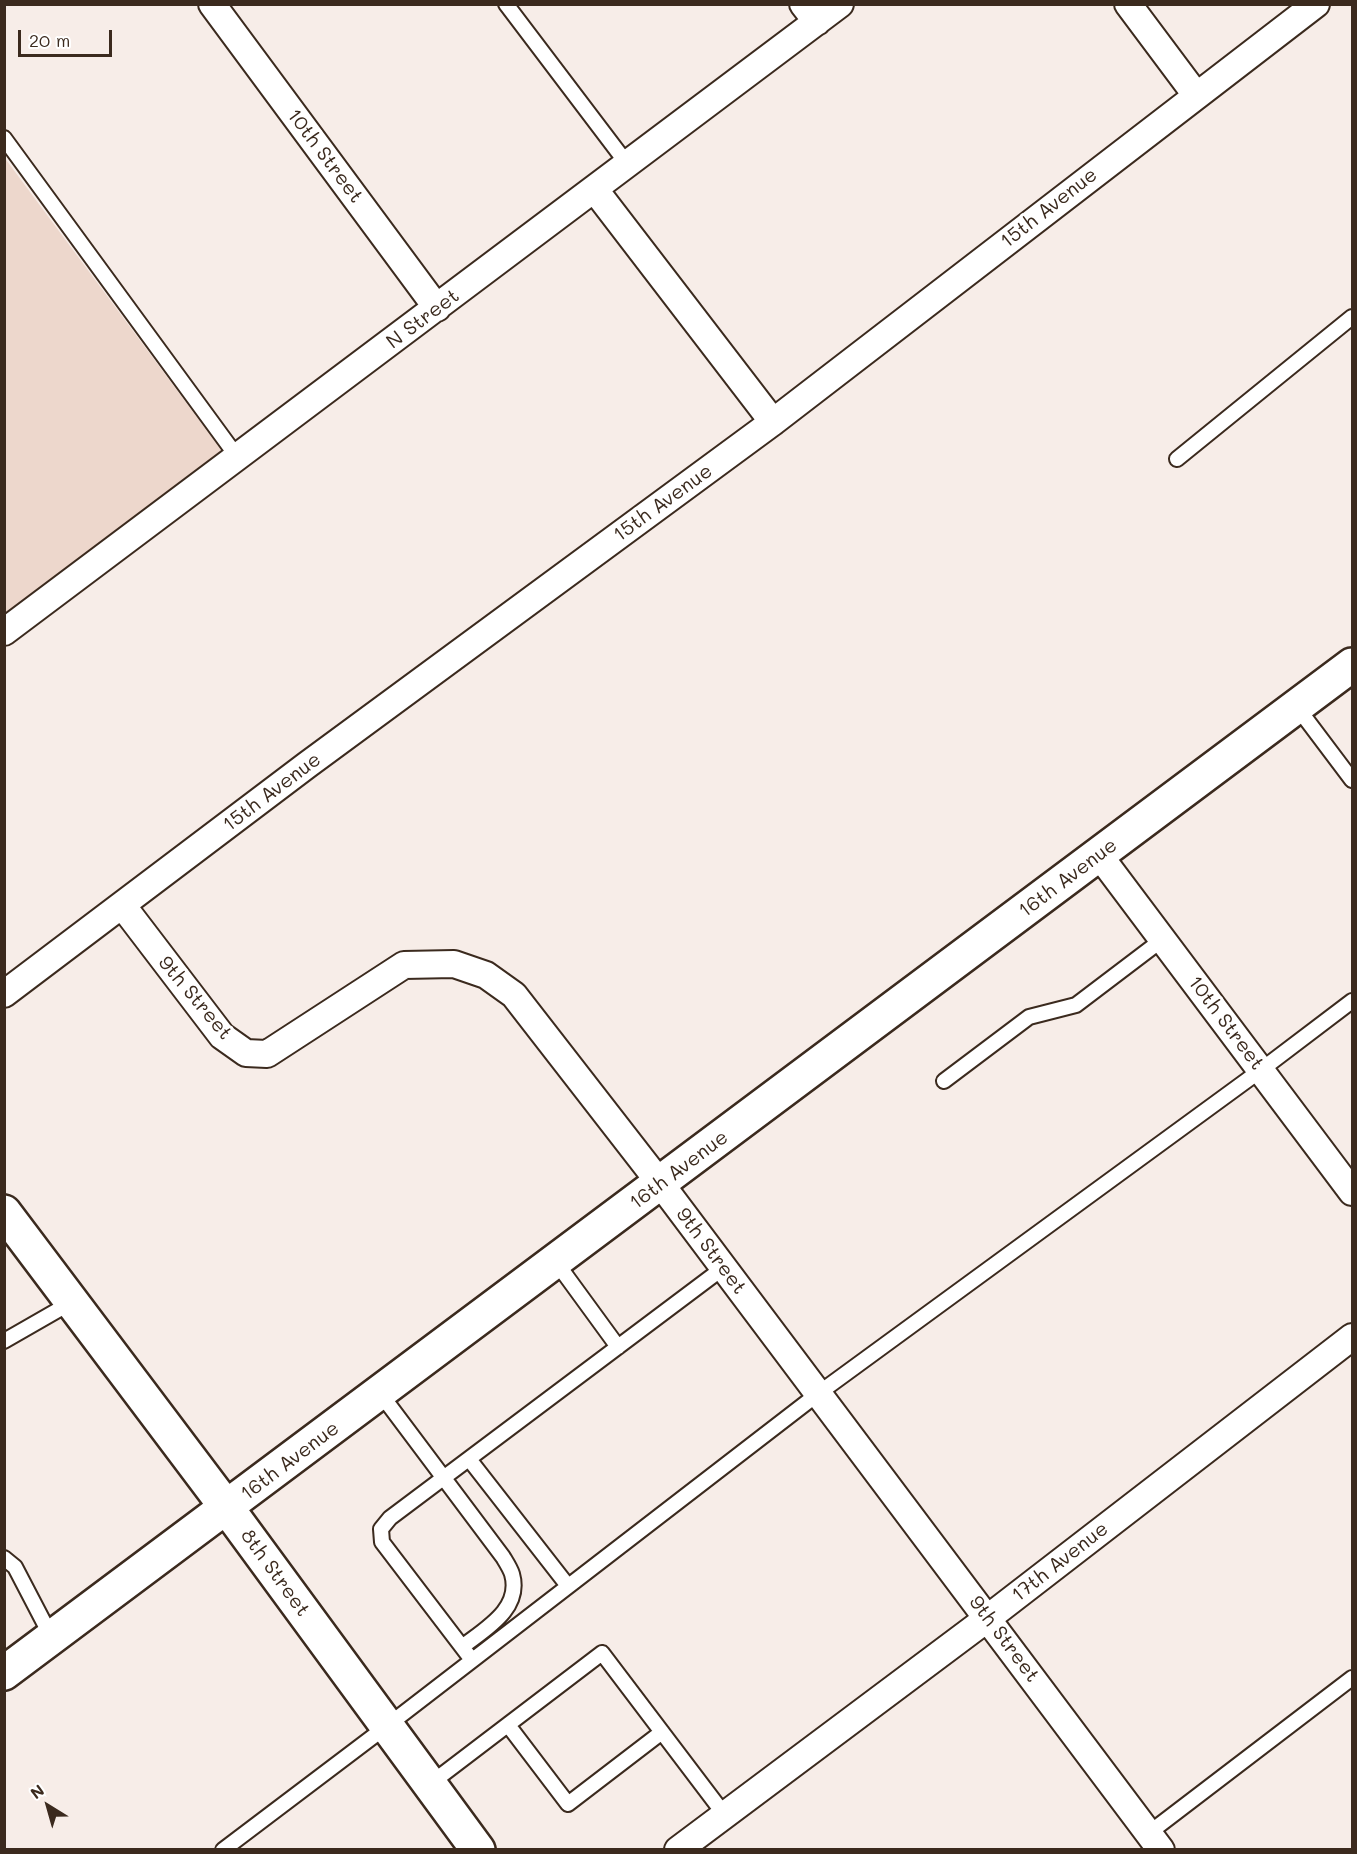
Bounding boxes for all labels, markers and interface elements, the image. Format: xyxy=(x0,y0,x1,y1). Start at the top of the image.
scale bar xyxy=(21,18,116,56)
text: 20 m xyxy=(29,28,70,52)
street label: 10th Street xyxy=(282,104,368,208)
street label: 15th Avenue xyxy=(996,163,1102,253)
street label: N Street xyxy=(382,284,464,354)
street label: 15th Avenue xyxy=(609,459,717,547)
street label: 15th Avenue xyxy=(218,747,326,837)
street label: 16th Avenue xyxy=(1014,833,1122,923)
street label: 9th Street xyxy=(153,951,237,1045)
street label: 10th Street xyxy=(1183,971,1269,1075)
street label: 16th Avenue xyxy=(625,1125,733,1215)
street label: 9th Street xyxy=(671,1203,751,1299)
street label: 16th Avenue xyxy=(236,1416,344,1506)
street label: 17th Avenue xyxy=(1007,1517,1113,1607)
street label: 8th Street xyxy=(235,1525,315,1621)
street label: 9th Street xyxy=(964,1591,1044,1687)
north arrow xyxy=(18,1776,78,1836)
text: N xyxy=(26,1779,48,1803)

